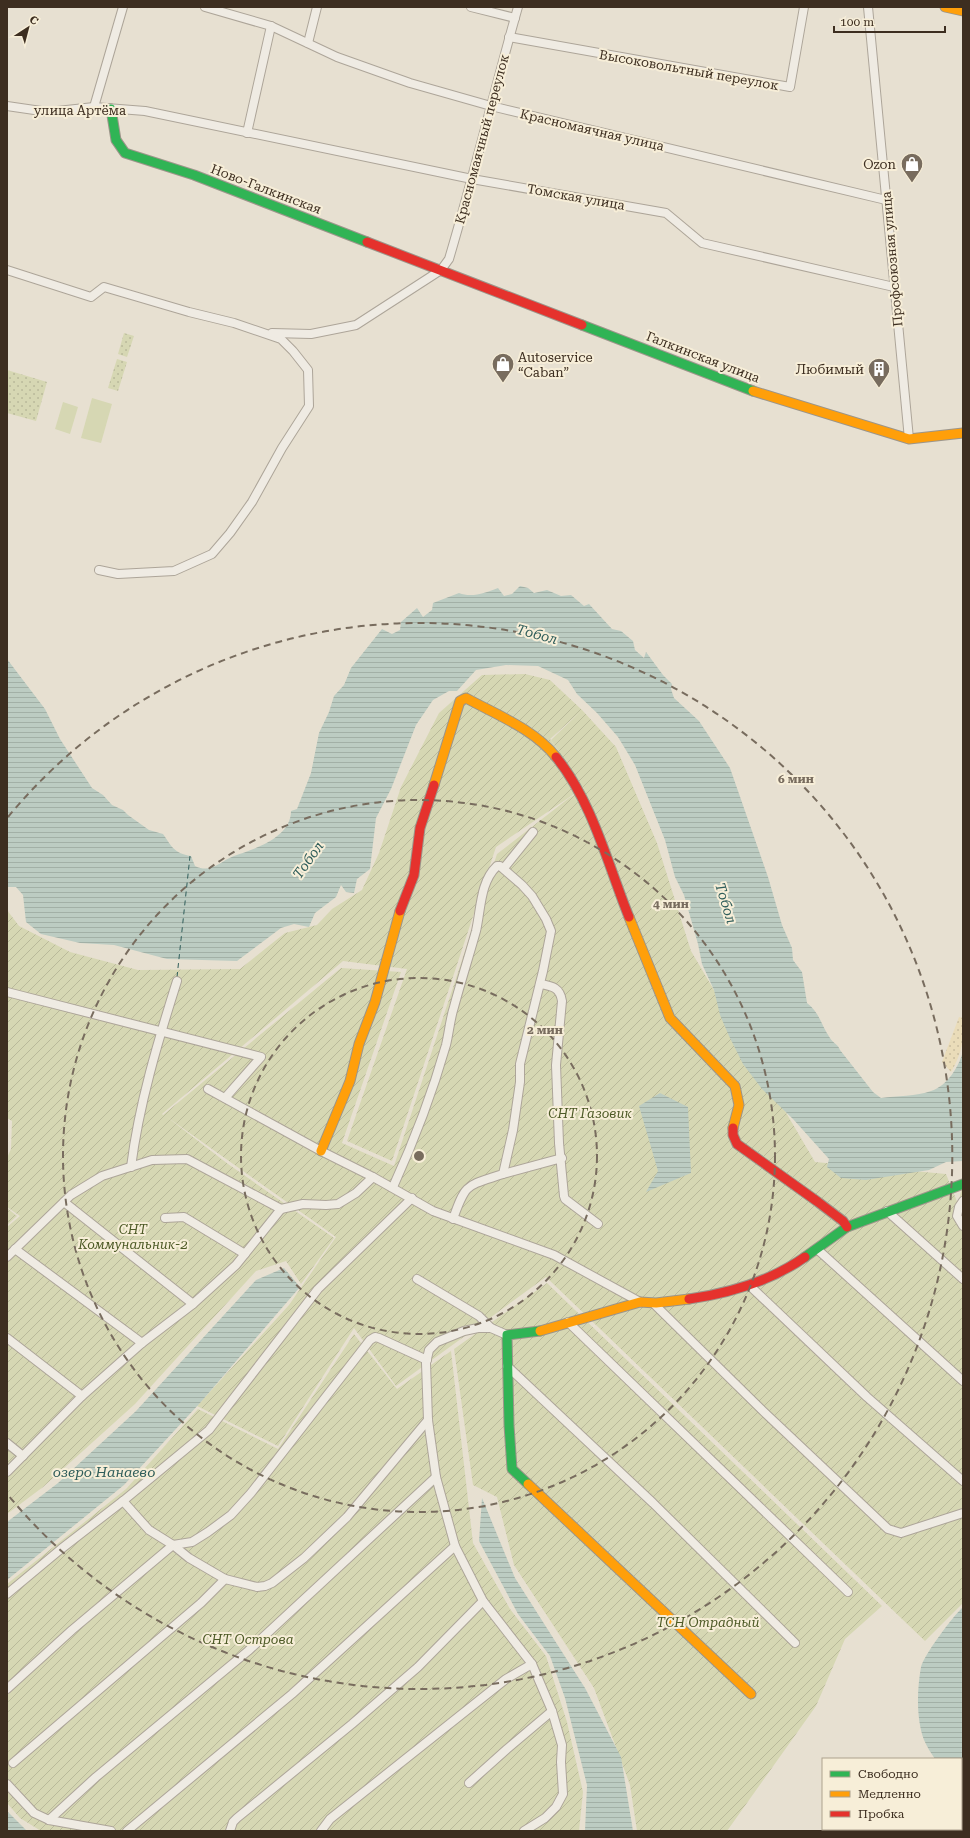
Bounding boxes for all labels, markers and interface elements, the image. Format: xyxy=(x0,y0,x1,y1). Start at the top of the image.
north arrow xyxy=(8,8,48,48)
scale bar xyxy=(834,8,945,34)
text: С xyxy=(27,13,41,28)
text: 100 m xyxy=(840,15,874,29)
street label: Высоковольтный переулок xyxy=(598,47,780,93)
street label: Красномаячный переулок xyxy=(452,52,512,226)
street label: улица Артёма xyxy=(34,103,126,118)
street label: Красномаячная улица xyxy=(519,106,665,154)
shop icon: Ozon xyxy=(899,151,925,184)
place label: Ozon xyxy=(863,157,897,172)
street label: Ново-Галкинская xyxy=(209,161,323,217)
street label: Томская улица xyxy=(526,181,626,213)
street label: Профсоюзная улица xyxy=(879,191,905,327)
street label: Галкинская улица xyxy=(644,328,762,386)
place label: Autoservice “Caban” xyxy=(518,350,593,380)
shop icon: Autoservice “Caban” xyxy=(490,351,516,384)
building icon: Любимый xyxy=(866,356,892,389)
place label: Любимый xyxy=(796,362,864,377)
water label: Тобол xyxy=(515,621,559,647)
text: 6 мин xyxy=(778,772,814,786)
water label: Тобол xyxy=(289,838,327,882)
water label: Тобол xyxy=(712,881,740,925)
text: 4 мин xyxy=(653,897,689,911)
text: 2 мин xyxy=(527,1023,563,1037)
park label: СНТ Газовик xyxy=(548,1106,633,1121)
centre of rings xyxy=(412,1149,426,1163)
park label: СНТ Коммунальник-2 xyxy=(77,1222,188,1252)
water label: озеро Нанаево xyxy=(53,1464,155,1480)
park label: ТСН Отрадный xyxy=(657,1615,760,1630)
park label: СНТ Острова xyxy=(202,1632,294,1647)
legend xyxy=(822,1758,962,1830)
text: Свободно xyxy=(858,1767,918,1781)
text: Медленно xyxy=(858,1787,921,1801)
text: Пробка xyxy=(858,1807,905,1821)

